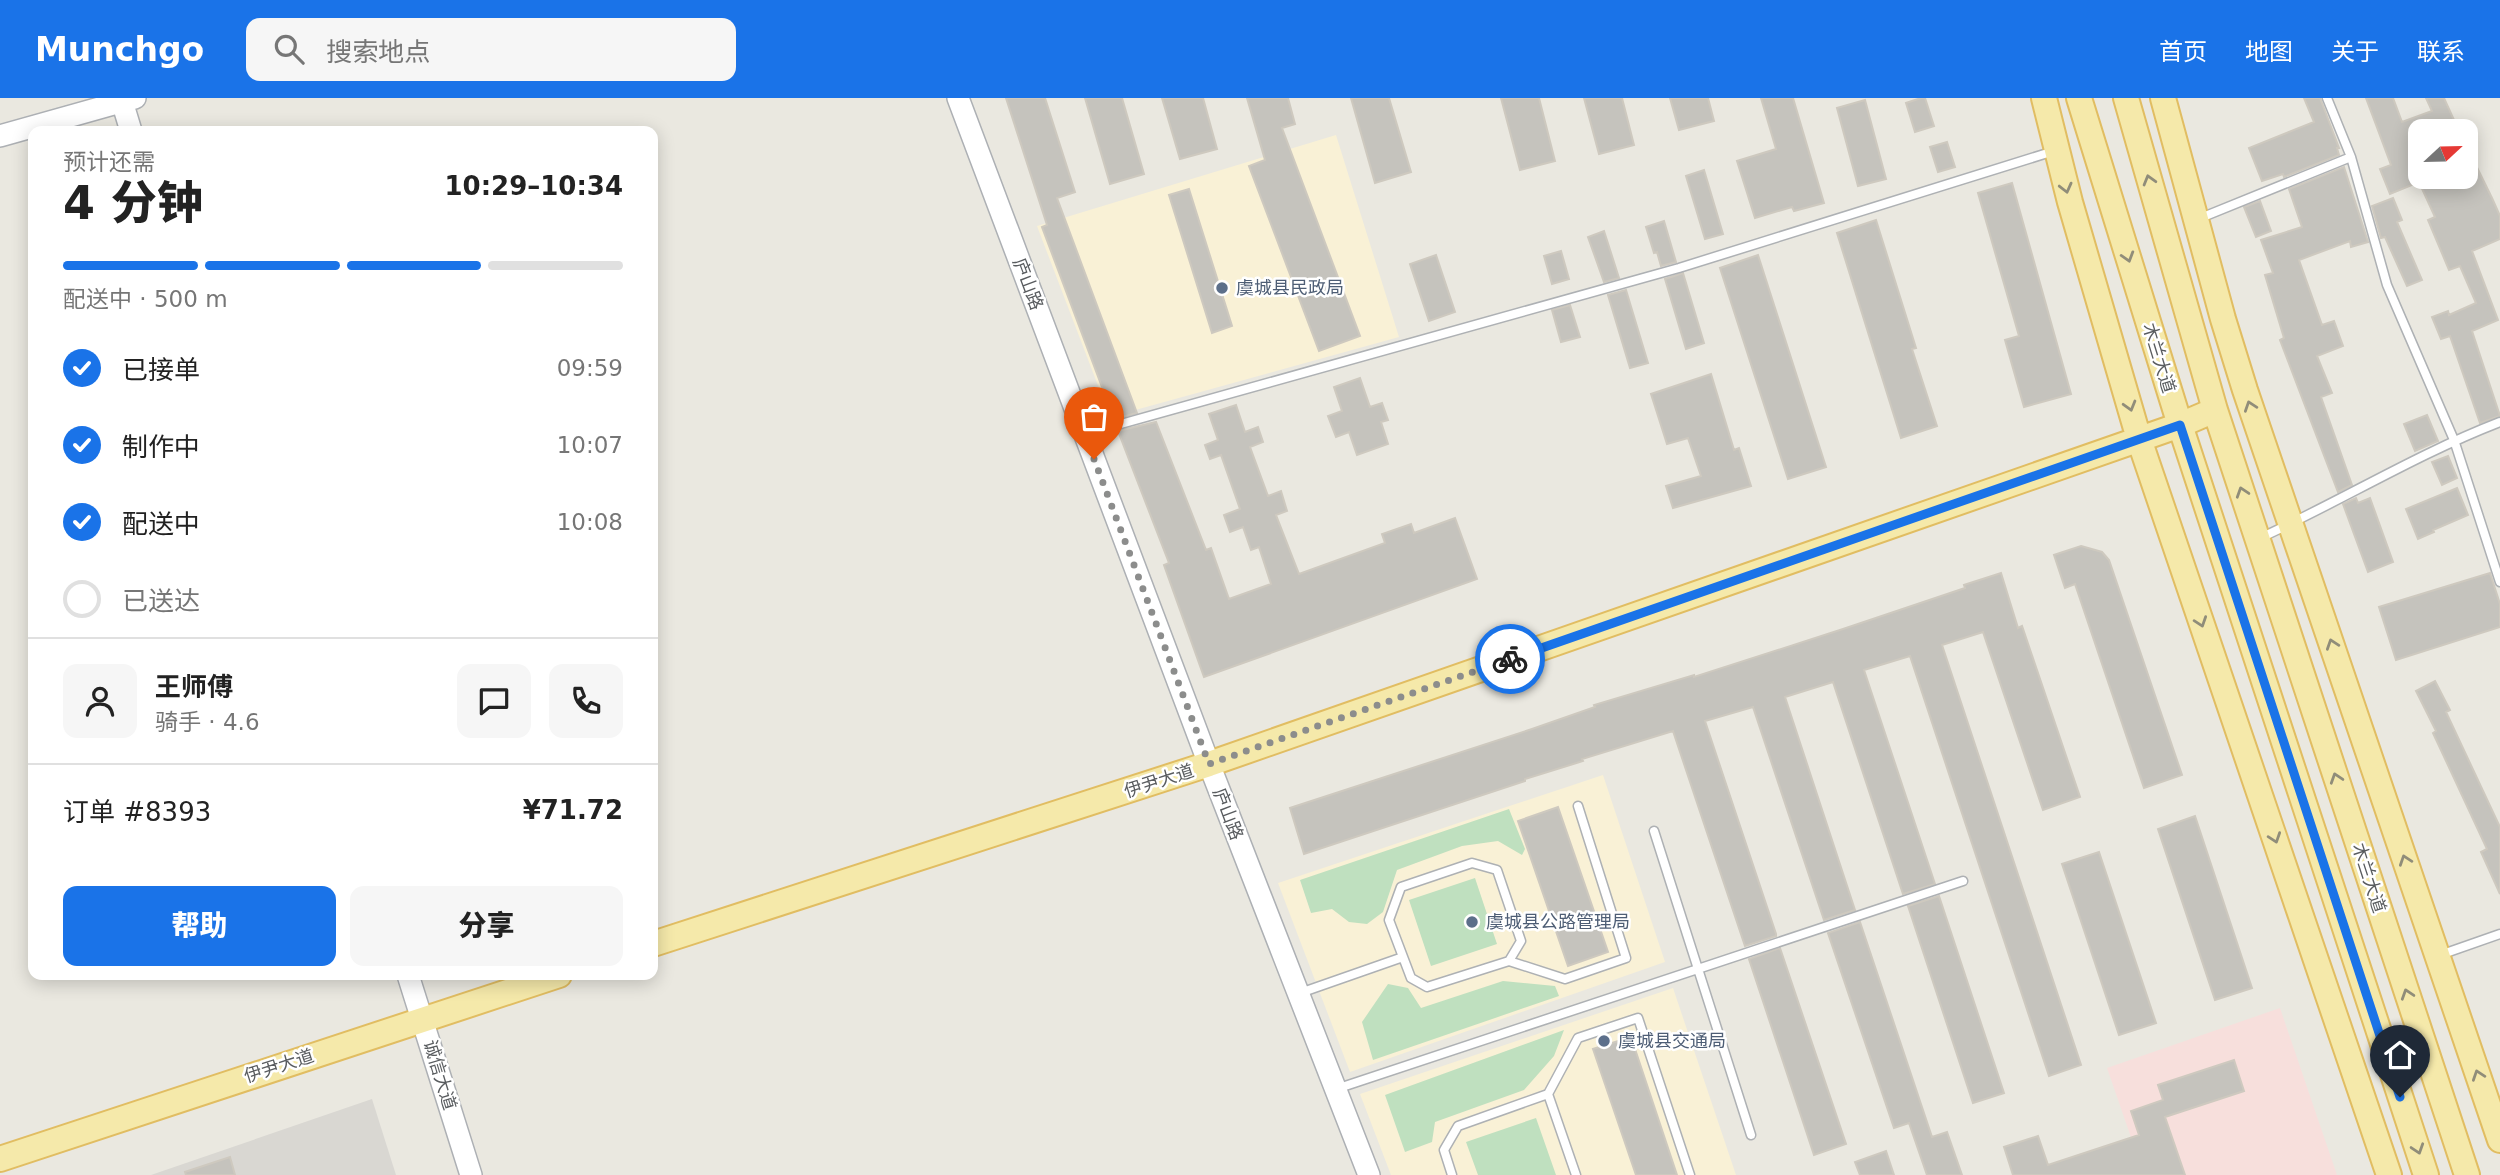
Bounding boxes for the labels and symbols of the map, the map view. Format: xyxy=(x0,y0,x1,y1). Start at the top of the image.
north arrow xyxy=(2408,119,2478,189)
one-way arrow xyxy=(2143,174,2157,186)
one-way arrow xyxy=(2058,182,2072,194)
one-way arrow xyxy=(2120,251,2135,263)
street label: 庐山路 xyxy=(1009,255,1048,313)
place label: 虞城县民政局 xyxy=(1236,277,1344,298)
marker: 虞城县民政局 xyxy=(1214,280,1230,296)
street label: 木兰大道 xyxy=(2139,320,2180,395)
pin xyxy=(1064,387,1124,459)
one-way arrow xyxy=(2121,400,2136,412)
one-way arrow xyxy=(2244,400,2258,413)
one-way arrow xyxy=(2236,486,2250,498)
one-way arrow xyxy=(2193,616,2208,628)
courier xyxy=(1475,624,1545,694)
one-way arrow xyxy=(2326,639,2340,651)
street label: 伊尹大道 xyxy=(1121,759,1196,802)
one-way arrow xyxy=(2330,772,2344,784)
street label: 庐山路 xyxy=(1209,785,1248,843)
one-way arrow xyxy=(2267,831,2281,843)
street label: 木兰大道 xyxy=(2348,840,2391,915)
one-way arrow xyxy=(2399,854,2413,866)
place label: 虞城县公路管理局 xyxy=(1486,911,1630,932)
marker: 虞城县公路管理局 xyxy=(1464,914,1480,930)
one-way arrow xyxy=(2401,988,2415,1000)
pin xyxy=(2370,1025,2430,1097)
place label: 虞城县交通局 xyxy=(1618,1030,1726,1051)
marker: 虞城县交通局 xyxy=(1596,1033,1612,1049)
street label: 诚信大道 xyxy=(420,1037,461,1112)
street label: 伊尹大道 xyxy=(241,1044,316,1087)
one-way arrow xyxy=(2472,1070,2486,1082)
one-way arrow xyxy=(2409,1143,2424,1155)

